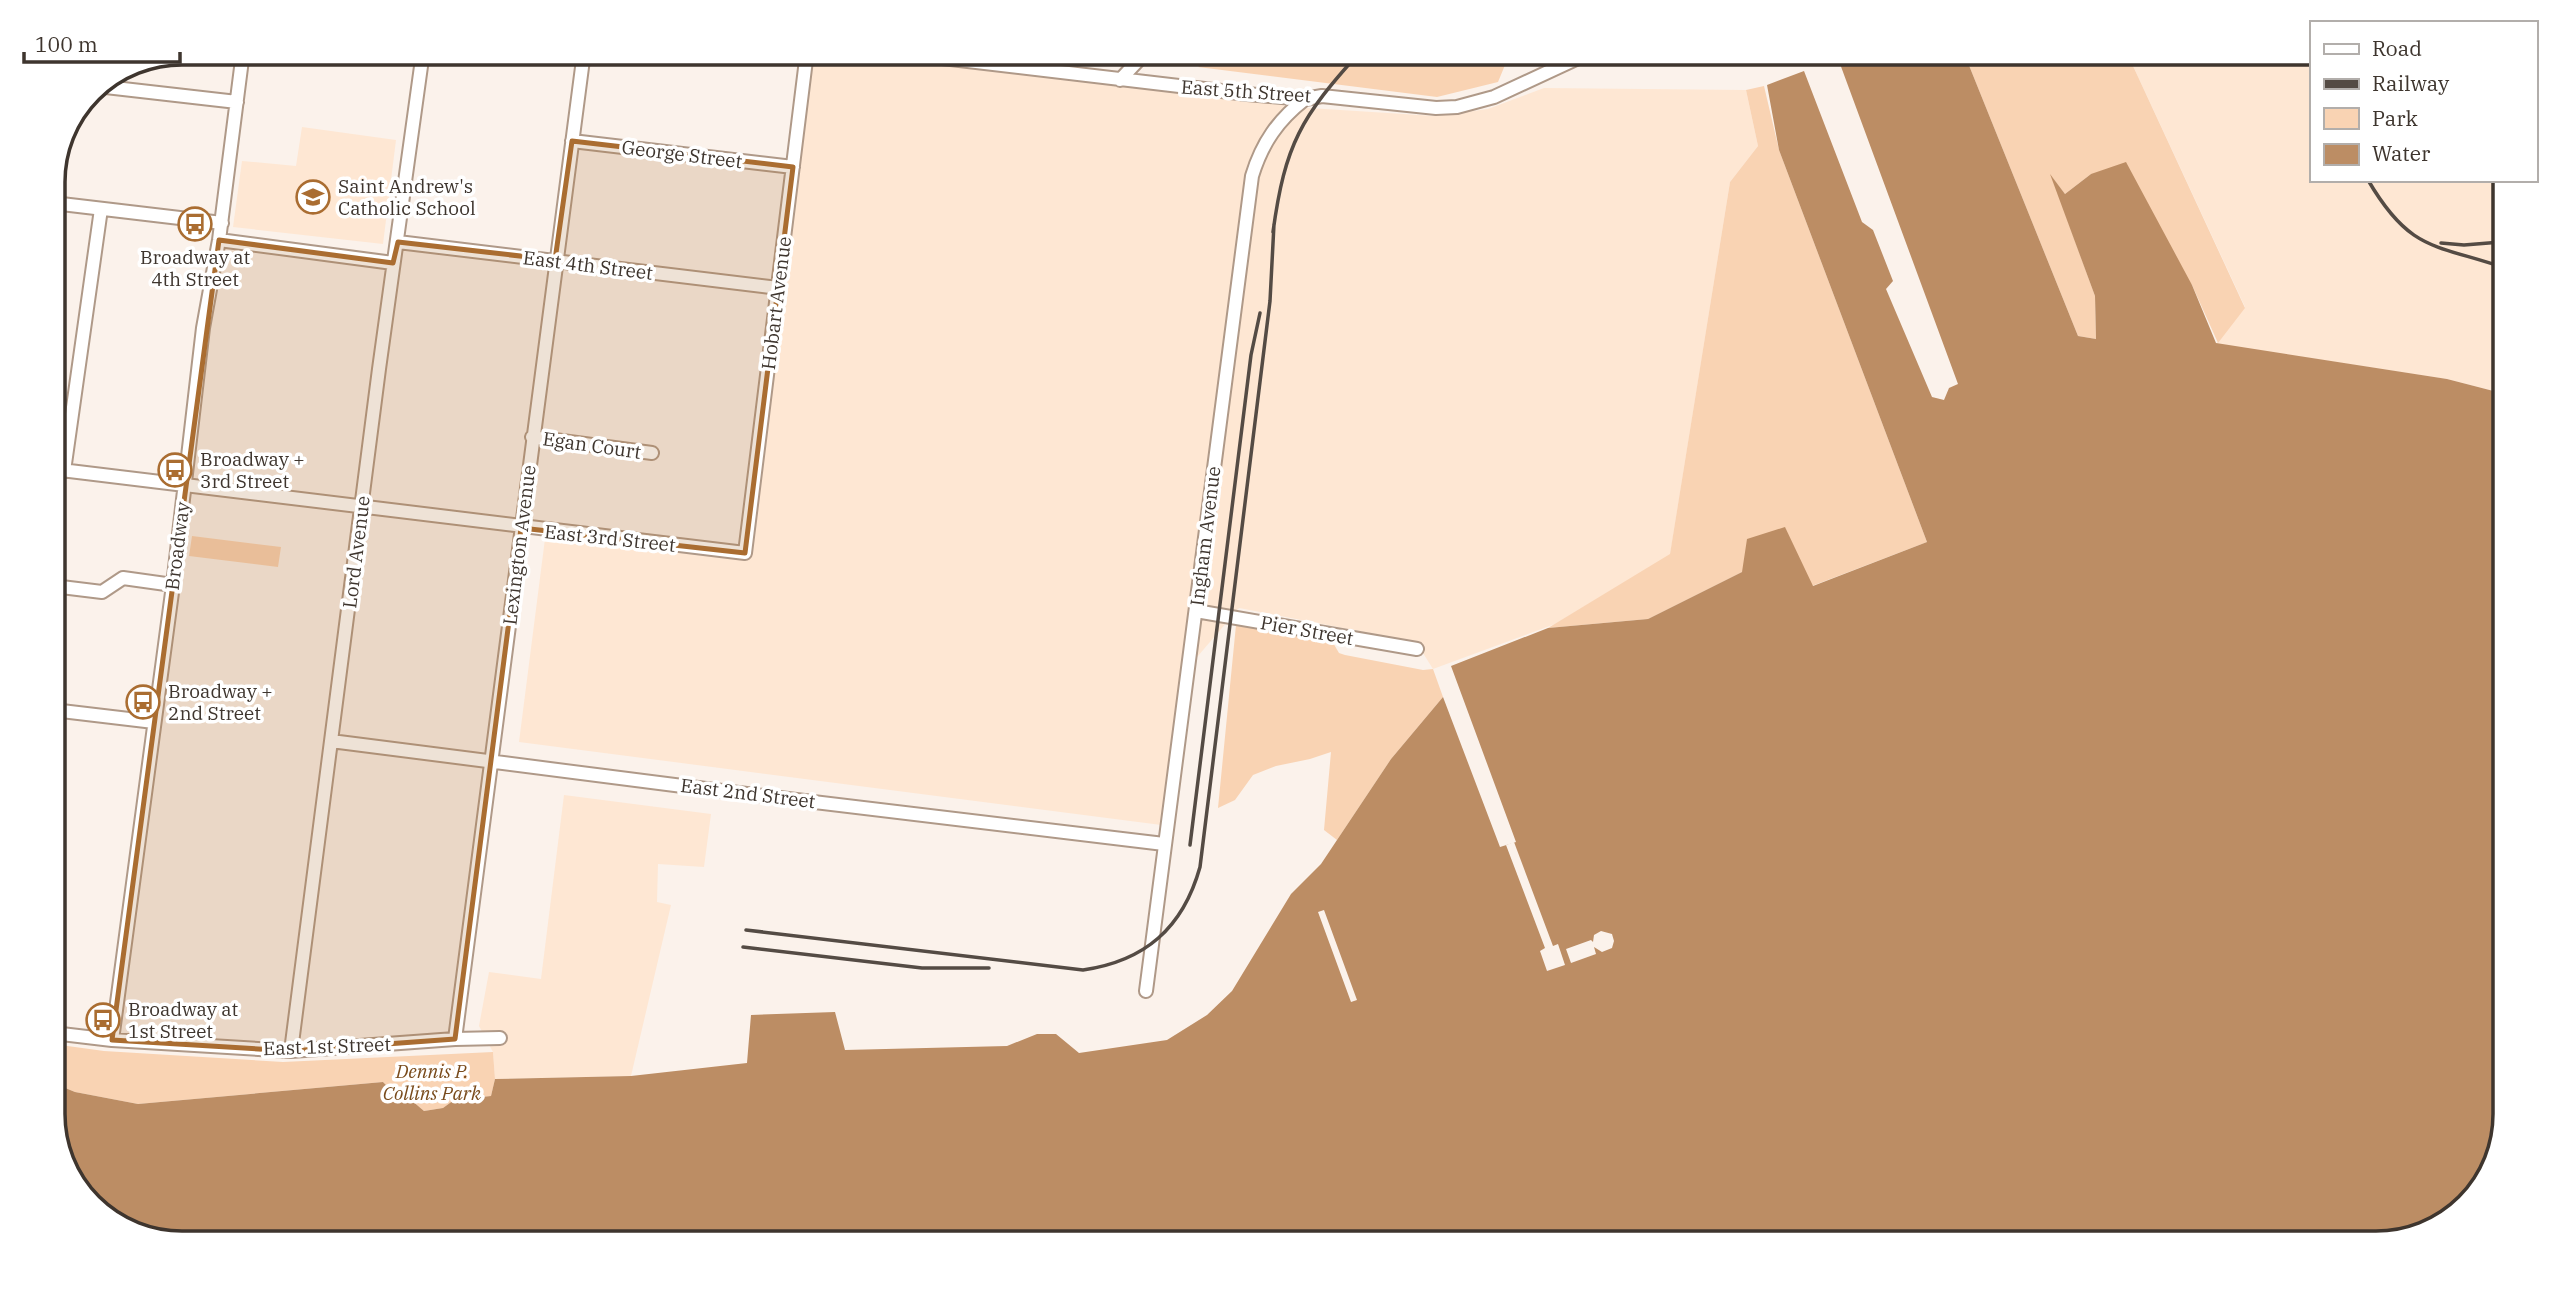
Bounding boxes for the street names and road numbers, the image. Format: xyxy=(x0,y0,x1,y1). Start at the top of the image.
street label: East 5th Street xyxy=(1180,74,1312,108)
street label: George Street xyxy=(620,135,744,173)
street label: Hobart Avenue xyxy=(756,235,796,371)
street label: East 4th Street xyxy=(522,245,655,285)
street label: Egan Court xyxy=(541,426,643,464)
street label: Lexington Avenue xyxy=(497,464,541,626)
street label: Ingham Avenue xyxy=(1185,465,1225,607)
street label: Lord Avenue xyxy=(337,494,375,610)
street label: Broadway xyxy=(160,500,194,592)
street label: East 3rd Street xyxy=(543,519,677,557)
street label: Pier Street xyxy=(1259,610,1356,650)
street label: East 2nd Street xyxy=(679,773,817,813)
street label: East 1st Street xyxy=(263,1032,392,1060)

